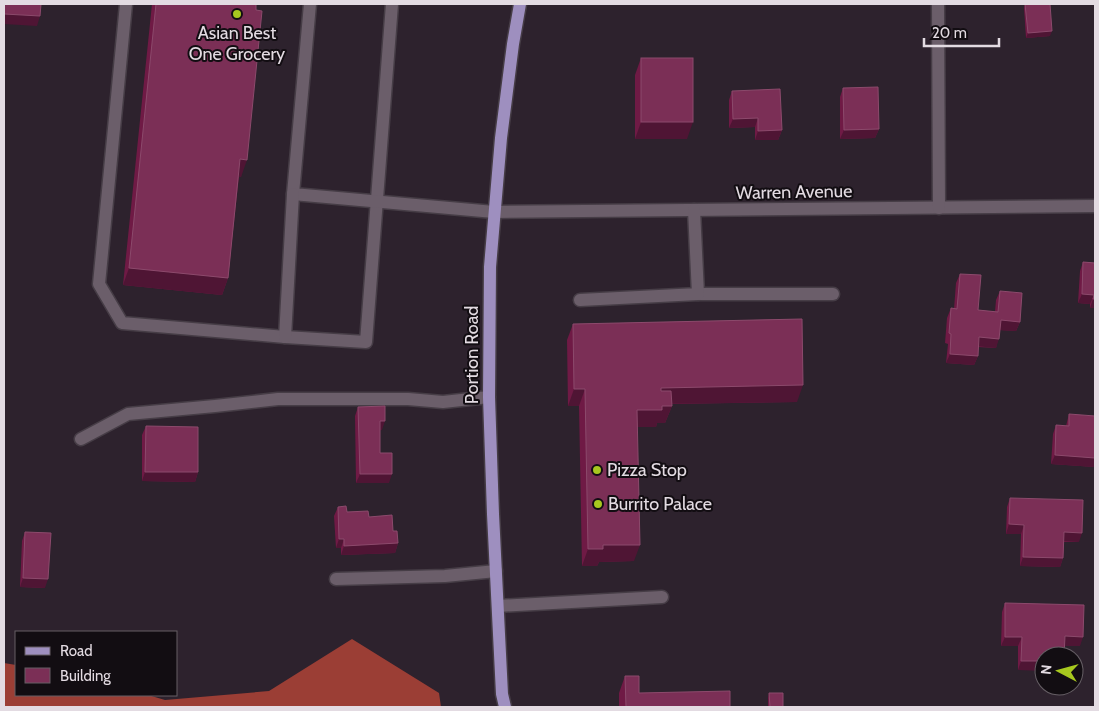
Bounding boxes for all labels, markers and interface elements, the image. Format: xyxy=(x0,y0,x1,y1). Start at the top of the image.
marker: Asian Best One Grocery xyxy=(231,8,243,20)
scale bar xyxy=(924,15,999,47)
place label: Asian Best One Grocery xyxy=(189,22,285,65)
text: 20 m xyxy=(932,24,967,42)
street label: Warren Avenue xyxy=(736,180,852,204)
street label: Portion Road xyxy=(461,306,483,404)
place label: Pizza Stop xyxy=(607,459,687,481)
marker: Pizza Stop xyxy=(591,464,603,476)
place label: Burrito Palace xyxy=(608,493,712,515)
marker: Burrito Palace xyxy=(592,498,604,510)
legend xyxy=(15,631,178,696)
text: Road xyxy=(60,642,93,660)
north arrow xyxy=(1034,646,1084,696)
text: N xyxy=(1037,664,1056,676)
text: Building xyxy=(60,667,111,685)

